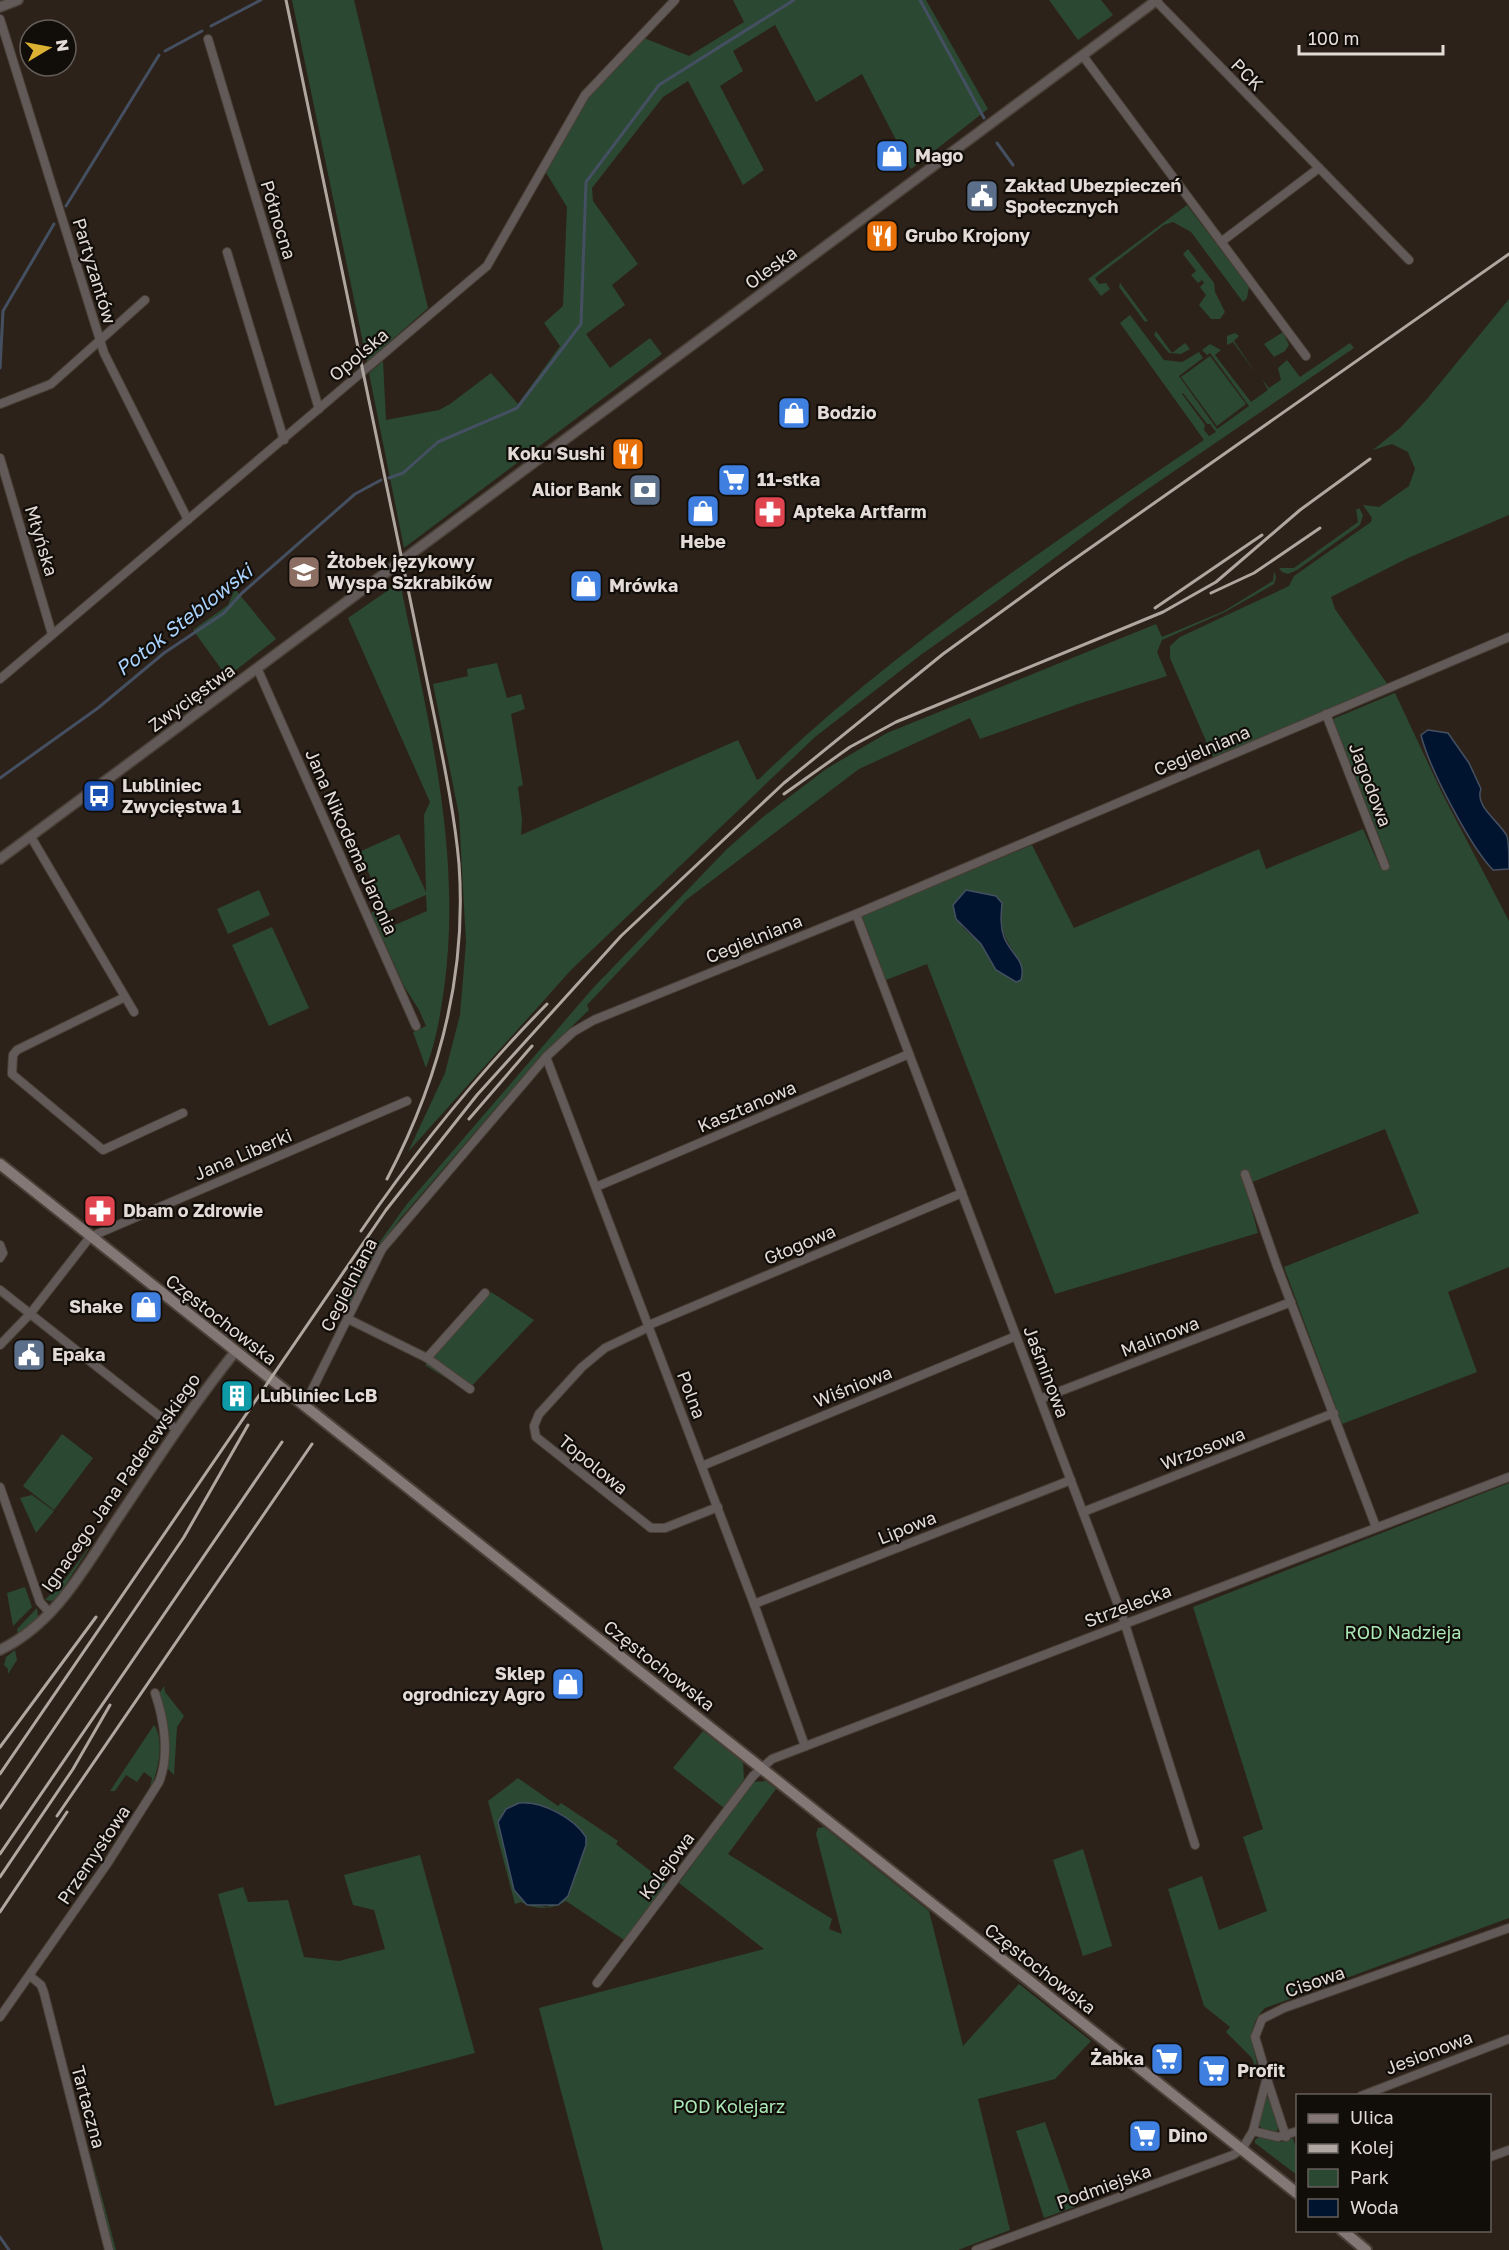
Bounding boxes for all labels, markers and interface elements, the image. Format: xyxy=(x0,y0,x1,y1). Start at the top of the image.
north arrow xyxy=(18,18,78,78)
scale bar xyxy=(1299,18,1443,56)
text: 100 m xyxy=(1308,27,1359,49)
text: N xyxy=(52,38,74,53)
street label: PCK xyxy=(1227,54,1268,95)
shop icon: Mago xyxy=(874,138,910,174)
place label: Mago xyxy=(915,144,964,166)
place label: Zakład Ubezpieczeń Społecznych xyxy=(1005,174,1181,217)
street label: Północna xyxy=(257,177,301,262)
public building icon: Zakład Ubezpieczeń Społecznych xyxy=(964,178,1000,214)
street label: Partyzantów xyxy=(68,215,122,327)
restaurant icon: Grubo Krojony xyxy=(864,218,900,254)
place label: Grubo Krojony xyxy=(905,224,1030,246)
street label: Oleska xyxy=(740,241,801,293)
street label: Opolska xyxy=(324,323,392,385)
shop icon: Bodzio xyxy=(776,395,812,431)
place label: Bodzio xyxy=(817,401,877,423)
restaurant icon: Koku Sushi xyxy=(610,436,646,472)
place label: Koku Sushi xyxy=(507,442,605,464)
supermarket icon: 11-stka xyxy=(716,462,752,498)
place label: 11-stka xyxy=(757,468,820,490)
bank icon: Alior Bank xyxy=(627,472,663,508)
place label: Alior Bank xyxy=(532,478,623,500)
shop icon: Hebe xyxy=(685,493,721,529)
pharmacy icon: Apteka Artfarm xyxy=(752,494,788,530)
place label: Apteka Artfarm xyxy=(793,500,927,522)
street label: Młyńska xyxy=(21,503,63,579)
place label: Hebe xyxy=(680,530,726,552)
place label: Żłobek językowy Wyspa Szkrabików xyxy=(327,550,492,593)
school or university icon: Żłobek językowy Wyspa Szkrabików xyxy=(286,554,322,590)
water label: Potok Steblowski xyxy=(110,557,259,680)
shop icon: Mrówka xyxy=(568,568,604,604)
place label: Mrówka xyxy=(609,574,678,596)
street label: Zwycięstwa xyxy=(144,658,239,736)
street label: Cegielniana xyxy=(1150,720,1253,780)
street label: Jagodowa xyxy=(1345,740,1397,830)
street label: Jana Nikodema Jaronia xyxy=(301,745,403,938)
place label: Lubliniec Zwycięstwa 1 xyxy=(122,774,241,817)
bus stop icon: Lubliniec Zwycięstwa 1 xyxy=(81,778,117,814)
street label: Cegielniana xyxy=(702,909,805,967)
street label: Kasztanowa xyxy=(694,1075,799,1137)
street label: Jana Liberki xyxy=(190,1124,295,1185)
pharmacy icon: Dbam o Zdrowie xyxy=(82,1193,118,1229)
place label: Dbam o Zdrowie xyxy=(123,1199,263,1221)
street label: Głogowa xyxy=(760,1219,839,1269)
street label: Cegielniana xyxy=(315,1234,381,1335)
street label: Częstochowska xyxy=(162,1269,282,1369)
shop icon: Shake xyxy=(128,1289,164,1325)
place label: Shake xyxy=(69,1295,123,1317)
street label: Malinowa xyxy=(1117,1311,1202,1361)
street label: Jaśminowa xyxy=(1019,1323,1075,1421)
public building icon: Epaka xyxy=(11,1337,47,1373)
place label: Epaka xyxy=(52,1343,105,1365)
street label: Wiśniowa xyxy=(810,1360,895,1412)
street label: Polna xyxy=(673,1368,711,1422)
street label: Ignacego Jana Paderewskiego xyxy=(36,1369,204,1596)
building icon: Lubliniec LcB xyxy=(219,1378,255,1414)
place label: Lubliniec LcB xyxy=(260,1384,378,1406)
street label: Wrzosowa xyxy=(1157,1422,1248,1474)
street label: Topolowa xyxy=(555,1430,633,1499)
street label: Lipowa xyxy=(874,1505,939,1549)
street label: Strzelecka xyxy=(1081,1578,1174,1632)
street label: Częstochowska xyxy=(600,1615,720,1715)
park label: ROD Nadzieja xyxy=(1344,1621,1462,1643)
place label: Sklep ogrodniczy Agro xyxy=(403,1662,545,1705)
shop icon: Sklep ogrodniczy Agro xyxy=(550,1666,586,1702)
street label: Przemysłowa xyxy=(52,1801,134,1908)
street label: Kolejowa xyxy=(634,1827,699,1903)
street label: Częstochowska xyxy=(981,1918,1101,2018)
street label: Cisowa xyxy=(1282,1961,1347,2001)
street label: Jesionowa xyxy=(1382,2025,1475,2079)
supermarket icon: Żabka xyxy=(1149,2041,1185,2077)
place label: Żabka xyxy=(1090,2047,1144,2069)
supermarket icon: Profit xyxy=(1196,2053,1232,2089)
place label: Profit xyxy=(1237,2059,1285,2081)
street label: Tartaczna xyxy=(67,2063,111,2150)
legend xyxy=(1296,2094,1491,2232)
park label: POD Kolejarz xyxy=(673,2095,785,2117)
text: Ulica xyxy=(1350,2106,1394,2128)
supermarket icon: Dino xyxy=(1127,2118,1163,2154)
place label: Dino xyxy=(1168,2124,1208,2146)
text: Kolej xyxy=(1350,2136,1394,2158)
street label: Podmiejska xyxy=(1053,2159,1154,2213)
text: Park xyxy=(1350,2166,1389,2188)
text: Woda xyxy=(1350,2196,1399,2218)

